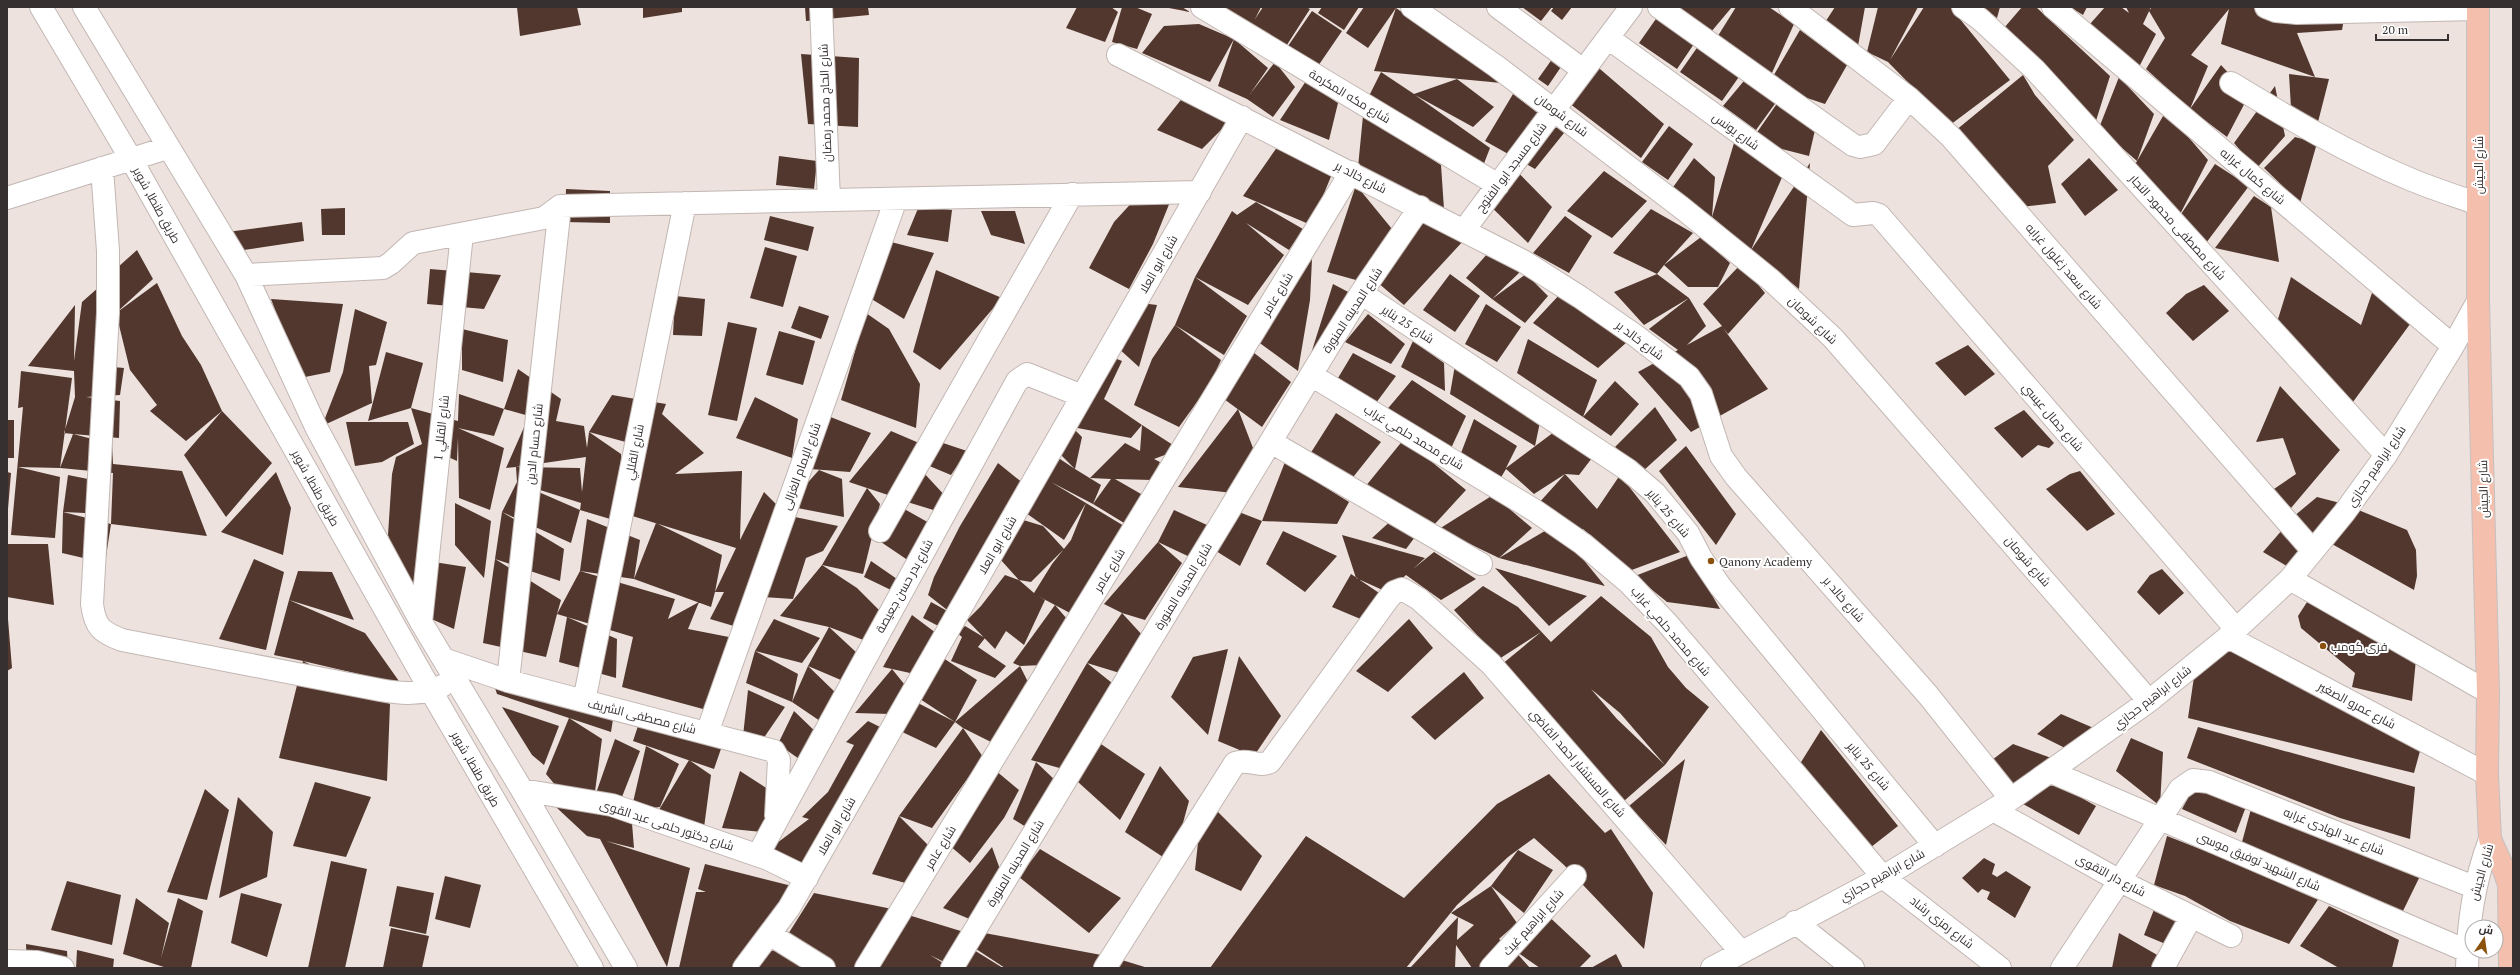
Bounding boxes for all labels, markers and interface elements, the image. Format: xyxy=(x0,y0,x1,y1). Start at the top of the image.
scale bar xyxy=(2376,16,2448,42)
text: 20 m xyxy=(2382,22,2409,37)
street label: شارع الحاج محمد رمضان xyxy=(815,43,836,162)
street label: شارع مكه المكرمة xyxy=(1306,66,1394,127)
street label: شارع شومان xyxy=(1532,90,1591,141)
street label: شارع يونس xyxy=(1709,109,1763,154)
street label: شارع مسجد ابو الفتوح xyxy=(1472,119,1551,216)
street label: شارع الجيش xyxy=(2471,136,2487,194)
street label: شارع كمال غرابه xyxy=(2217,144,2289,208)
street label: شارع خالد بر xyxy=(1331,157,1389,197)
street label: طريق طنطا, شوبر xyxy=(129,163,184,246)
street label: شارع مصطفى محمود النجار xyxy=(2125,170,2229,284)
street label: شارع سعد زغلول غرابه xyxy=(2022,220,2105,313)
street label: شارع ابو العلا xyxy=(1135,232,1182,296)
street label: شارع المدينه المنورة xyxy=(1319,264,1386,356)
street label: شارع عامر xyxy=(1258,269,1297,320)
street label: شارع شومان xyxy=(1785,293,1841,348)
street label: شارع 25 يناير xyxy=(1378,301,1437,347)
street label: شارع خالد بر xyxy=(1612,317,1667,364)
street label: شارع جمال عيسي xyxy=(2017,380,2087,456)
street label: شارع القللي 1 xyxy=(430,394,455,462)
street label: شارع محمد حلمي غراب xyxy=(1360,401,1467,475)
street label: شارع حسام الدين xyxy=(522,403,547,485)
street label: شارع الإمام الغزالى xyxy=(778,420,825,512)
street label: شارع القللي xyxy=(621,423,650,482)
street label: شارع ابراهيم حجازي xyxy=(2343,423,2411,511)
street label: طريق طنطا, شوبر xyxy=(288,446,343,529)
street label: شارع الجيش xyxy=(2475,460,2492,518)
street label: شارع 25 يناير xyxy=(1643,485,1694,541)
street label: شارع ابو العلا xyxy=(974,513,1021,577)
street label: شارع شومان xyxy=(2001,533,2054,590)
street label: شارع بدر حسن جعيصة xyxy=(872,536,937,636)
street label: شارع المدينه المنورة xyxy=(1151,540,1216,633)
street label: شارع عامر xyxy=(1090,545,1129,596)
place label: Qanony Academy xyxy=(1719,554,1813,569)
marker: Qanony Academy xyxy=(1706,556,1716,566)
street label: شارع خالد بر xyxy=(1819,572,1868,626)
street label: شارع محمد حلمي غراب xyxy=(1626,583,1714,681)
place label: فرى كومب xyxy=(2331,639,2388,654)
marker: فرى كومب xyxy=(2318,641,2328,651)
street label: شارع ابراهيم حجازي xyxy=(2110,662,2196,734)
street label: شارع عمرو الصغير xyxy=(2314,678,2399,733)
street label: شارع مصطفى الشريف xyxy=(586,695,698,738)
street label: شارع المستشار احمد القاضي xyxy=(1525,706,1629,822)
street label: طريق طنطا, شوبر xyxy=(448,728,504,810)
street label: شارع 25 يناير xyxy=(1843,738,1894,794)
street label: شارع ابو العلا xyxy=(813,794,860,858)
street label: شارع دكتور حلمى عبد القوى xyxy=(598,796,736,855)
street label: شارع عبد الهادى غرابه xyxy=(2281,804,2387,859)
street label: شارع المدينه المنورة xyxy=(983,817,1048,910)
street label: شارع عامر xyxy=(921,822,960,873)
street label: شارع الشهيد توفيق موسى xyxy=(2195,828,2323,895)
street label: شارع الجيش xyxy=(2466,842,2497,902)
street label: شارع ابراهيم حجازي xyxy=(1837,845,1929,907)
street label: شارع دار التقوى xyxy=(2073,850,2148,901)
street label: شارع ابراهيم غيث xyxy=(1499,886,1567,959)
street label: شارع رمزى رشاد xyxy=(1907,892,1977,952)
north arrow xyxy=(2464,919,2504,959)
text: ش xyxy=(2478,921,2495,938)

